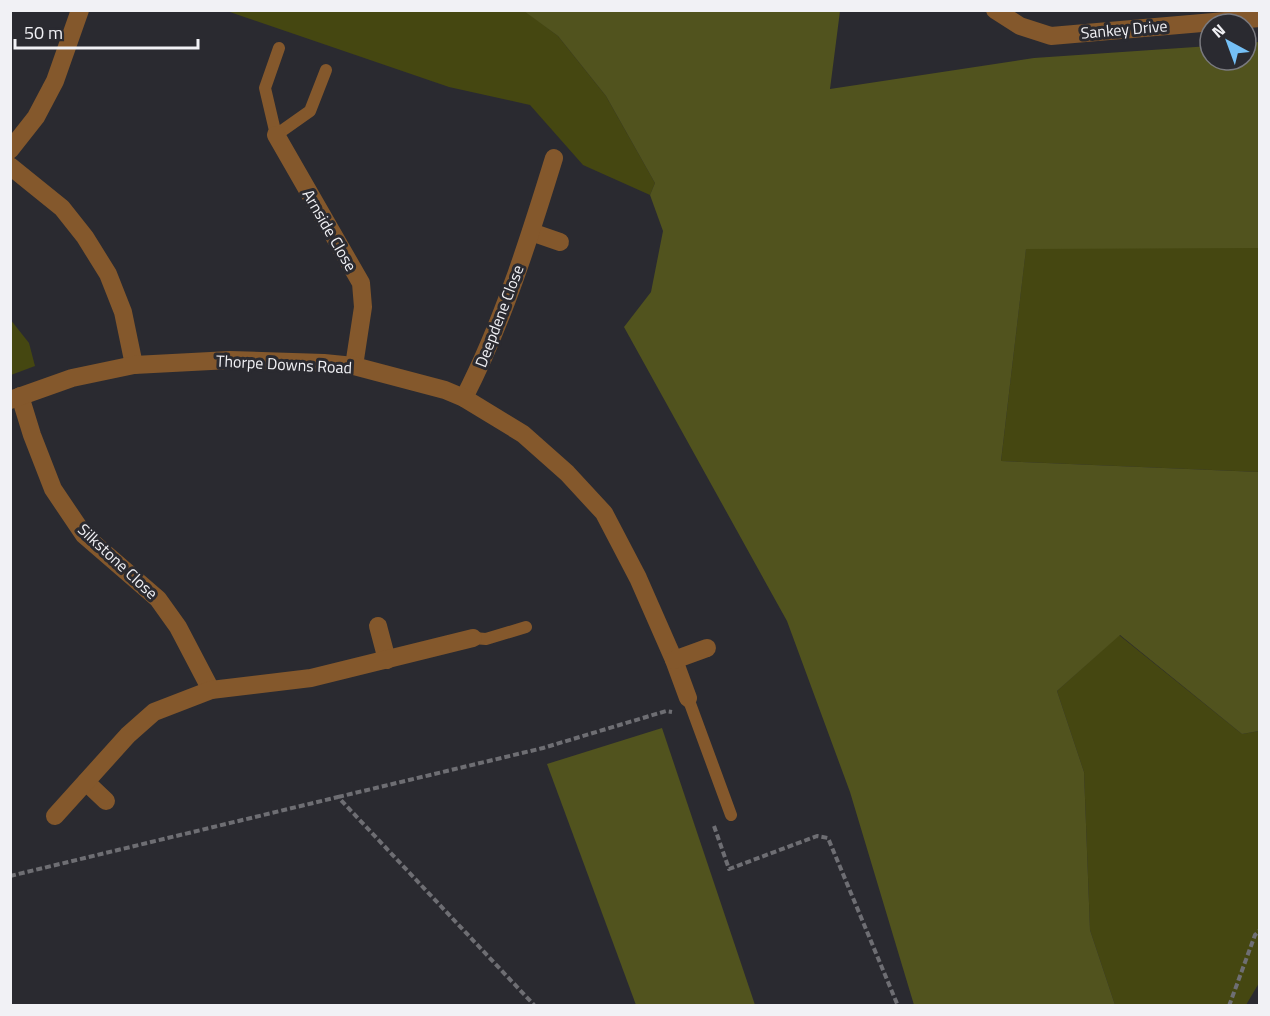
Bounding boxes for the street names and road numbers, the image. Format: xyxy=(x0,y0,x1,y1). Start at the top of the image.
street label: Sankey Drive xyxy=(1080,13,1168,45)
street label: Arnside Close xyxy=(297,185,363,275)
street label: Deepdene Close xyxy=(468,261,530,371)
street label: Thorpe Downs Road xyxy=(215,348,353,380)
street label: Silkstone Close xyxy=(73,518,163,604)

